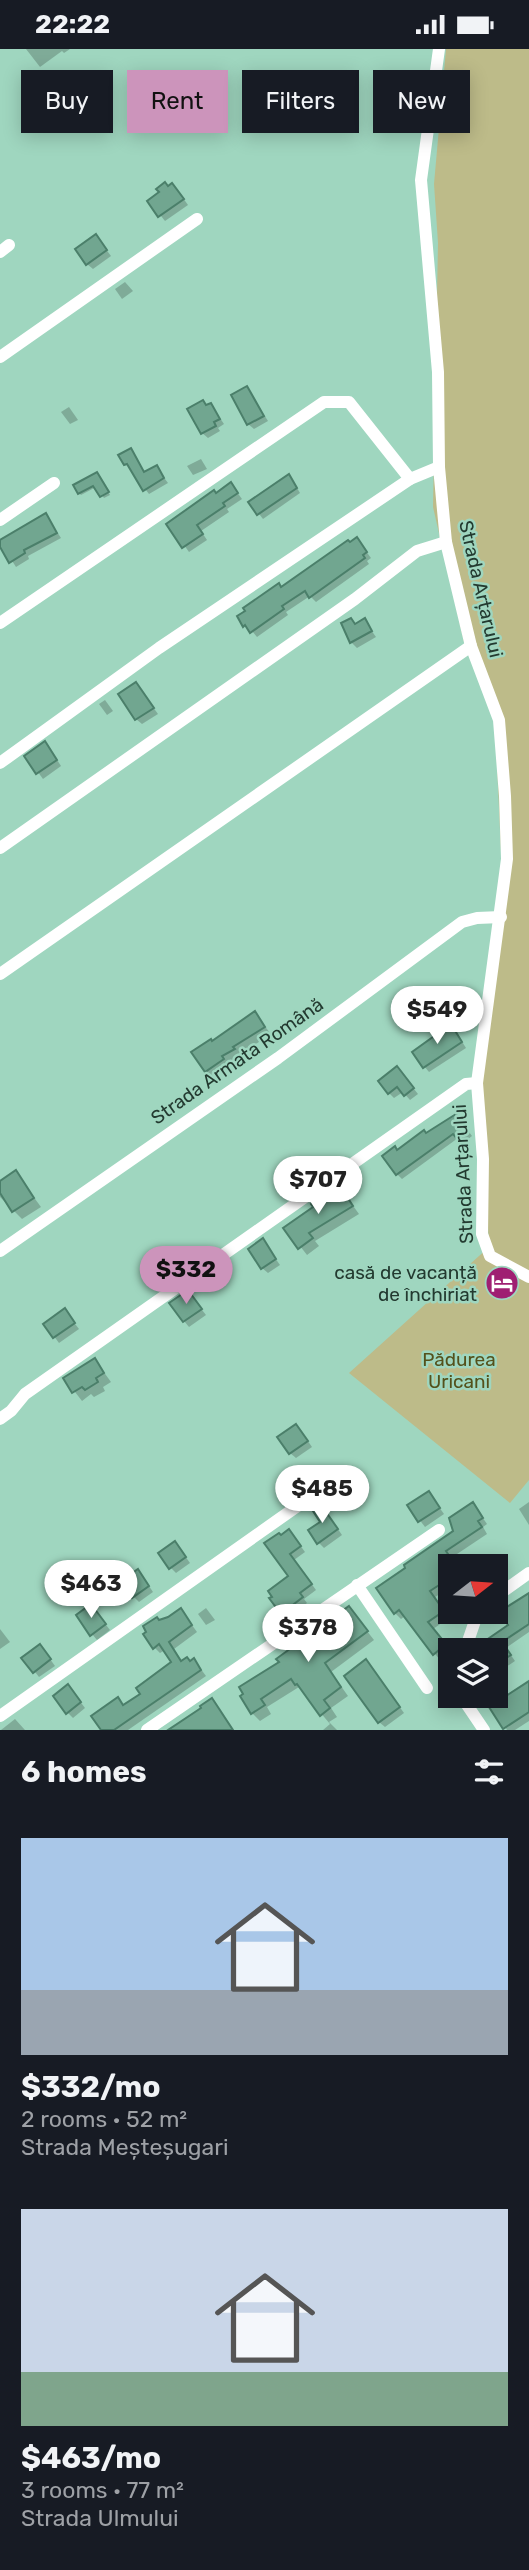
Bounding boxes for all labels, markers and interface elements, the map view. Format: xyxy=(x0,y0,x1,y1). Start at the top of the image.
text: 22:22 xyxy=(35,9,110,40)
chip: Buy xyxy=(21,70,113,133)
chip: Rent xyxy=(127,70,228,133)
chip: Filters xyxy=(242,70,359,133)
chip: New xyxy=(373,70,470,133)
street label: Strada Arțarului xyxy=(454,518,508,660)
pin: $549 xyxy=(396,986,478,1046)
street label: Strada Armata Română xyxy=(146,993,328,1129)
text: $549 xyxy=(407,995,467,1023)
street label: Strada Arțarului xyxy=(448,1104,478,1244)
pin: $707 xyxy=(277,1157,359,1216)
text: $707 xyxy=(289,1165,347,1193)
pin: $332 xyxy=(145,1247,227,1306)
text: $332 xyxy=(156,1255,216,1283)
place label: casă de vacanță de închiriat xyxy=(334,1261,478,1306)
hotel icon: casă de vacanță de închiriat xyxy=(483,1264,521,1302)
park label: Pădurea Uricani xyxy=(422,1348,496,1393)
pin: $485 xyxy=(281,1465,363,1525)
text: $485 xyxy=(291,1474,353,1502)
north arrow xyxy=(438,1554,508,1624)
map controls xyxy=(438,1554,508,1708)
pin: $463 xyxy=(50,1561,132,1620)
text: $463 xyxy=(60,1569,122,1597)
pin: $378 xyxy=(267,1605,349,1664)
text: $378 xyxy=(278,1613,338,1641)
button: layers xyxy=(438,1638,508,1708)
icon: filters xyxy=(470,1753,508,1791)
text: 6 homes xyxy=(21,1754,147,1790)
icon: home xyxy=(202,1884,328,2010)
text: $332/mo xyxy=(21,2069,161,2105)
text: 2 rooms · 52 m² xyxy=(21,2105,187,2133)
text: Strada Meșteșugari xyxy=(21,2133,229,2161)
icon: home xyxy=(202,2255,328,2381)
text: $463/mo xyxy=(21,2440,161,2476)
text: 3 rooms · 77 m² xyxy=(21,2476,184,2504)
text: Strada Ulmului xyxy=(21,2504,179,2532)

